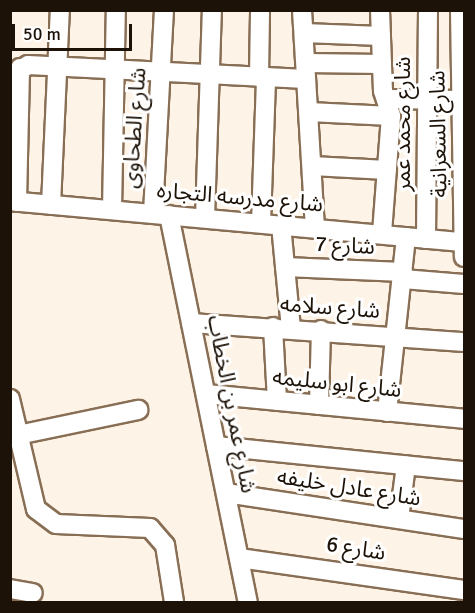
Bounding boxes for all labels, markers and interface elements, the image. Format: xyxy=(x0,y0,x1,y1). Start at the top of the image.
scale bar xyxy=(15,12,135,50)
text: 50 m xyxy=(23,23,61,45)
street label: شارع محمد عمر xyxy=(390,56,416,192)
street label: شارع الطحاوى xyxy=(117,67,151,189)
street label: شارع السعرانية xyxy=(424,70,452,198)
street label: شارع مدرسه التجاره xyxy=(156,177,324,217)
street label: شارع 7 xyxy=(315,230,375,260)
street label: شارع سلامه xyxy=(279,290,381,324)
street label: شارع عمر بن الخطاب xyxy=(202,313,262,495)
street label: شارع ابو سليمه xyxy=(271,363,403,403)
street label: شارع عادل خليفه xyxy=(275,463,423,511)
street label: شارع 6 xyxy=(325,530,387,566)

